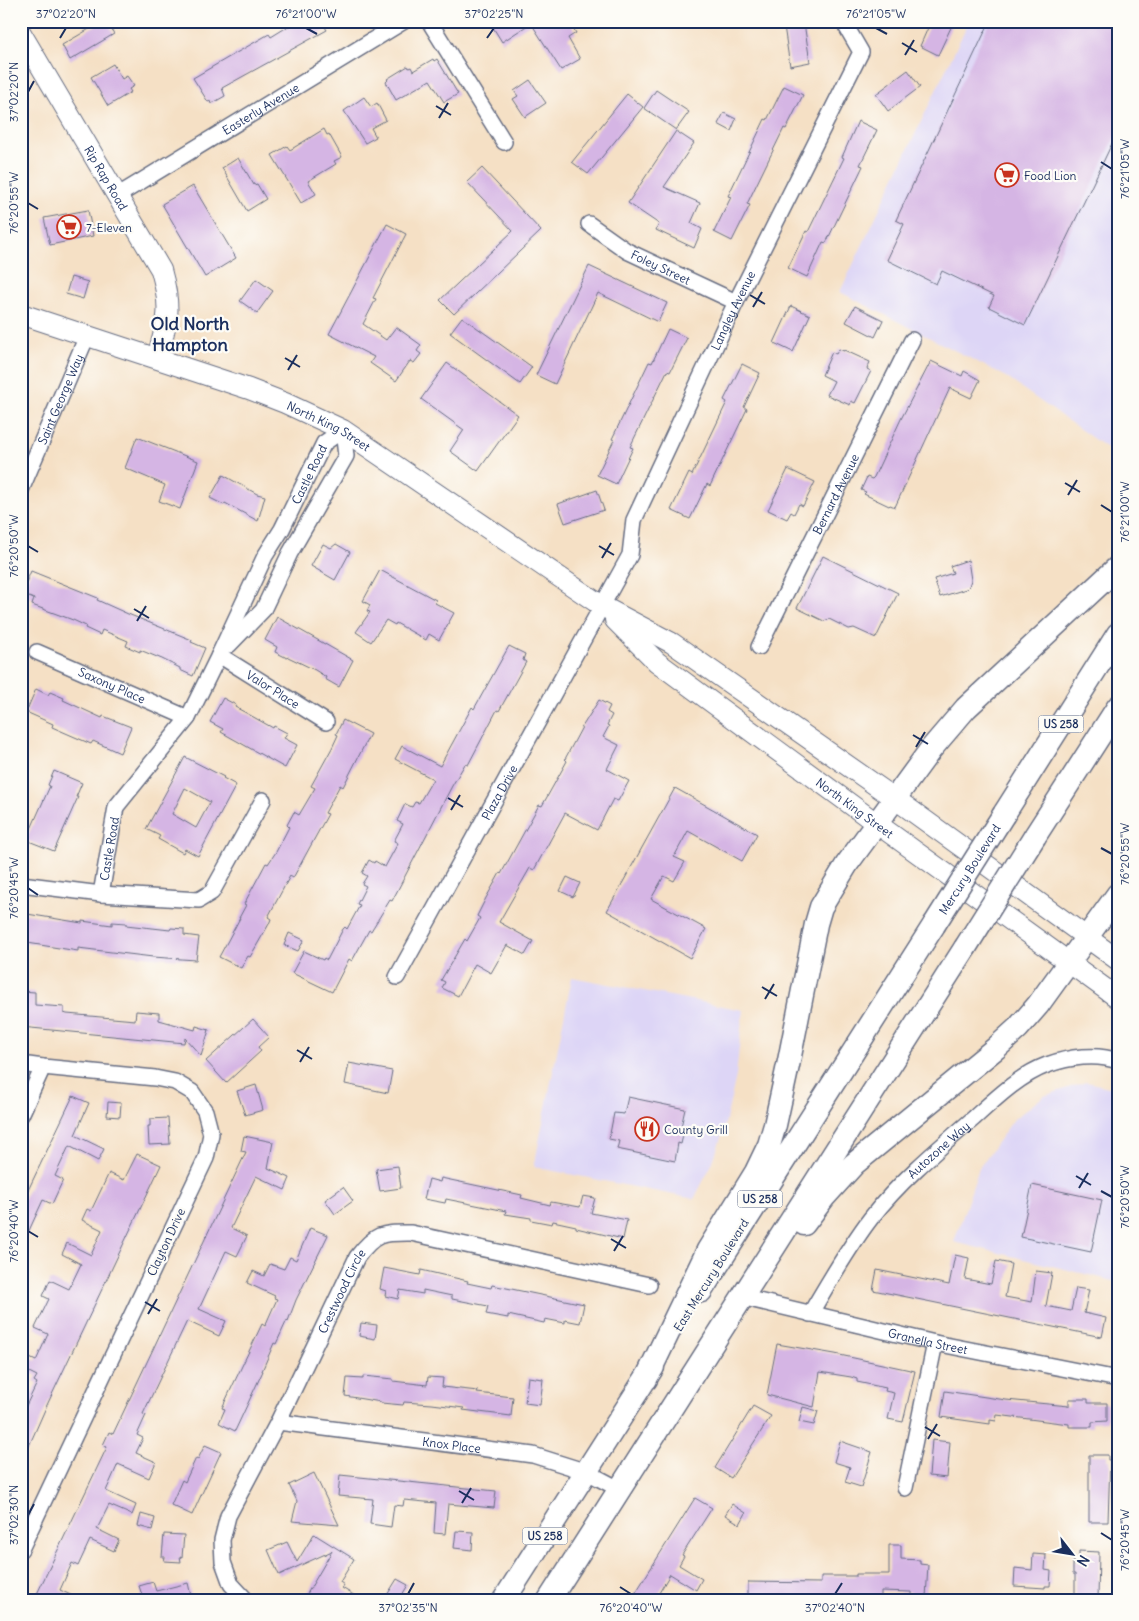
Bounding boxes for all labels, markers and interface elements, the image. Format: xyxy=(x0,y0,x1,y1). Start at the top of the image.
text: 37°02'20"N xyxy=(36,6,96,21)
text: 76°21'00"W xyxy=(275,6,337,21)
text: 37°02'25"N xyxy=(464,6,524,21)
text: 76°21'05"W xyxy=(846,6,906,21)
text: 37°02'20"N xyxy=(6,62,21,122)
street label: Easterly Avenue xyxy=(219,79,302,138)
text: 76°21'05"W xyxy=(1117,139,1132,199)
street label: Rip Rap Road xyxy=(82,143,131,213)
supermarket icon: Food Lion xyxy=(994,162,1020,188)
place label: Food Lion xyxy=(1024,168,1077,183)
text: 76°20'55"W xyxy=(6,172,21,234)
supermarket icon: 7-Eleven xyxy=(56,214,82,240)
place label: 7-Eleven xyxy=(86,220,132,235)
street label: Foley Street xyxy=(629,247,693,287)
street label: Langley Avenue xyxy=(707,268,758,352)
district label: Old North Hampton xyxy=(150,312,230,356)
street label: Saint George Way xyxy=(34,352,86,446)
street label: North King Street xyxy=(285,398,373,454)
street label: Castle Road xyxy=(288,442,330,506)
street label: Bernard Avenue xyxy=(809,451,862,537)
text: 76°21'00"W xyxy=(1117,481,1132,543)
text: 76°20'50"W xyxy=(6,514,21,578)
street label: Saxony Place xyxy=(76,664,148,706)
street label: Valor Place xyxy=(244,667,303,711)
road number: US 258 xyxy=(1038,716,1084,732)
street label: Plaza Drive xyxy=(478,762,520,822)
street label: North King Street xyxy=(813,774,897,841)
street label: Castle Road xyxy=(96,816,122,882)
street label: Mercury Boulevard xyxy=(935,821,1003,917)
text: 76°20'55"W xyxy=(1117,823,1132,885)
text: 76°20'45"W xyxy=(6,857,21,919)
restaurant icon: County Grill xyxy=(634,1116,660,1142)
street label: Autozone Way xyxy=(904,1118,973,1181)
place label: County Grill xyxy=(664,1122,728,1137)
text: 76°20'50"W xyxy=(1117,1165,1132,1229)
road number: US 258 xyxy=(738,1190,782,1208)
text: 76°20'40"W xyxy=(6,1199,21,1262)
street label: Clayton Drive xyxy=(144,1206,188,1278)
street label: East Mercury Boulevard xyxy=(670,1216,752,1334)
street label: Crestwood Circle xyxy=(314,1245,368,1336)
street label: Granella Street xyxy=(887,1325,969,1357)
street label: Knox Place xyxy=(421,1433,482,1456)
text: 37°02'30"N xyxy=(6,1485,21,1545)
text: 76°20'45"W xyxy=(1117,1509,1132,1571)
road number: US 258 xyxy=(522,1528,568,1544)
north arrow xyxy=(1046,1528,1096,1578)
text: N xyxy=(1073,1552,1093,1569)
text: 37°02'35"N xyxy=(378,1600,438,1615)
text: 76°20'40"W xyxy=(600,1600,663,1615)
text: 37°02'40"N xyxy=(805,1600,865,1615)

